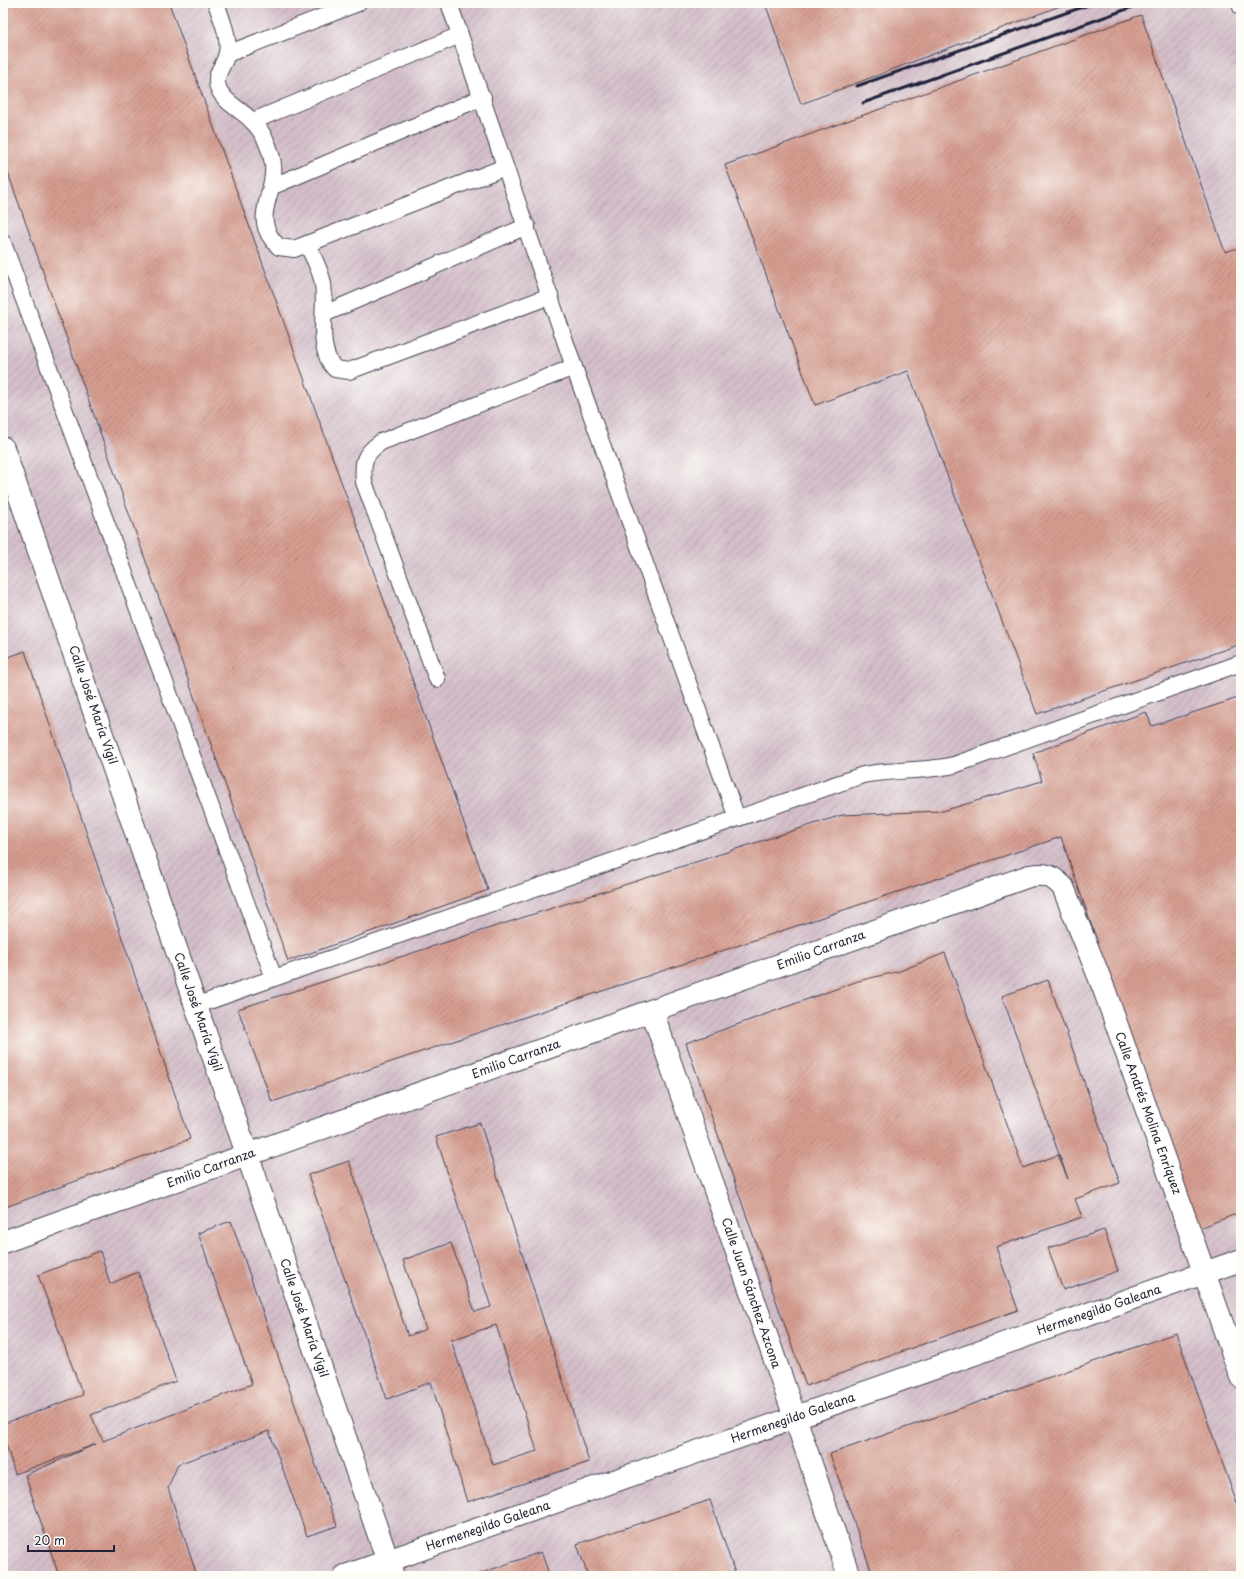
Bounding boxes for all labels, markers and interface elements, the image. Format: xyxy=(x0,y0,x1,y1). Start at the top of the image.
street label: Calle José María Vigil xyxy=(65,643,123,767)
street label: Emilio Carranza xyxy=(774,925,868,973)
street label: Calle José María Vigil xyxy=(170,950,228,1074)
street label: Calle Andrés Molina Enríquez xyxy=(1111,1029,1187,1197)
street label: Emilio Carranza xyxy=(469,1034,563,1082)
street label: Emilio Carranza xyxy=(164,1143,258,1191)
street label: Calle Juan Sánchez Azcona xyxy=(718,1215,786,1371)
street label: Calle José María Vigil xyxy=(276,1256,334,1380)
street label: Hermenegildo Galeana xyxy=(1034,1279,1164,1339)
street label: Hermenegildo Galeana xyxy=(728,1387,858,1447)
street label: Hermenegildo Galeana xyxy=(423,1495,553,1555)
scale bar xyxy=(28,1527,114,1553)
text: 20 m xyxy=(34,1531,65,1549)

